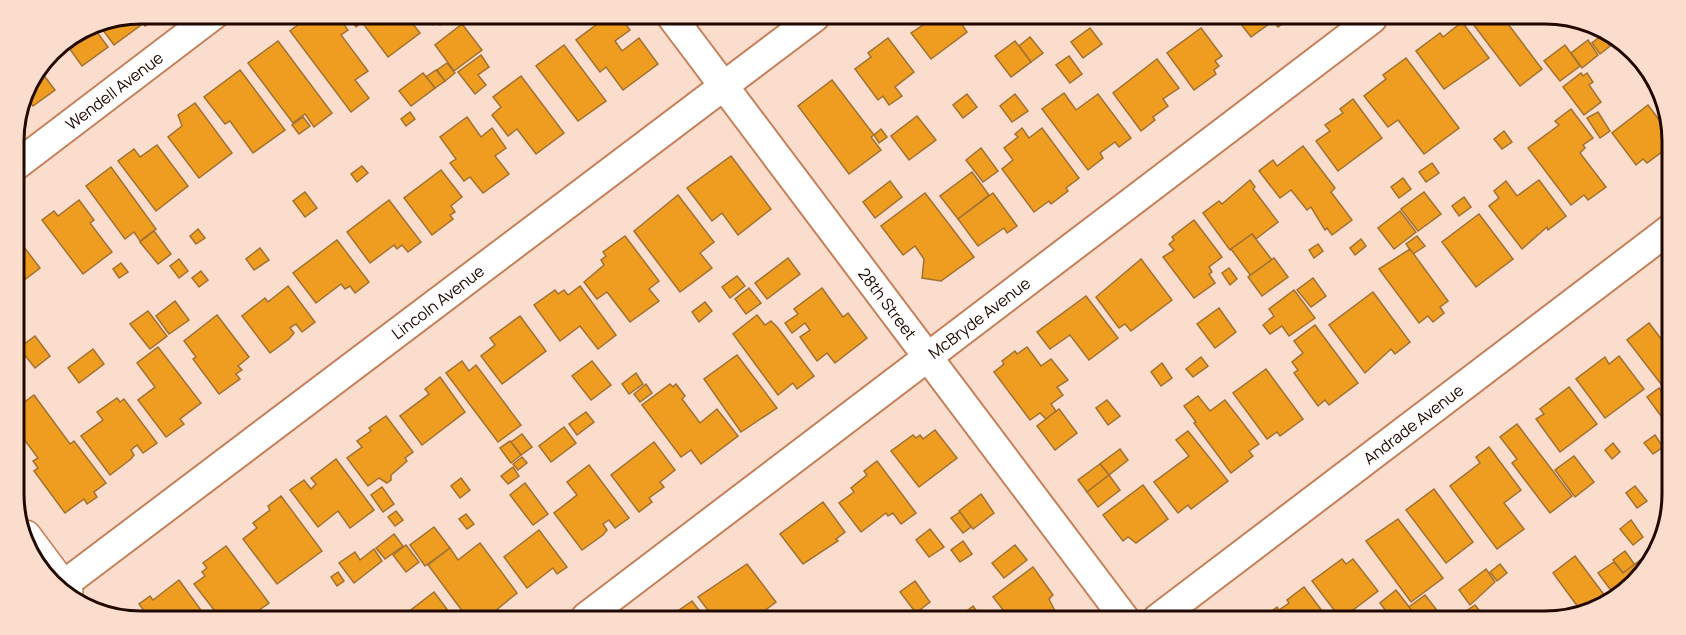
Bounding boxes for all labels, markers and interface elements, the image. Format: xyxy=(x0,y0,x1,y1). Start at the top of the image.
street label: Wendell Avenue xyxy=(61,47,167,135)
street label: Lincoln Avenue xyxy=(387,260,489,344)
street label: 28th Street xyxy=(853,263,922,344)
street label: McBryde Avenue xyxy=(924,272,1035,364)
street label: Andrade Avenue xyxy=(1359,379,1468,469)

